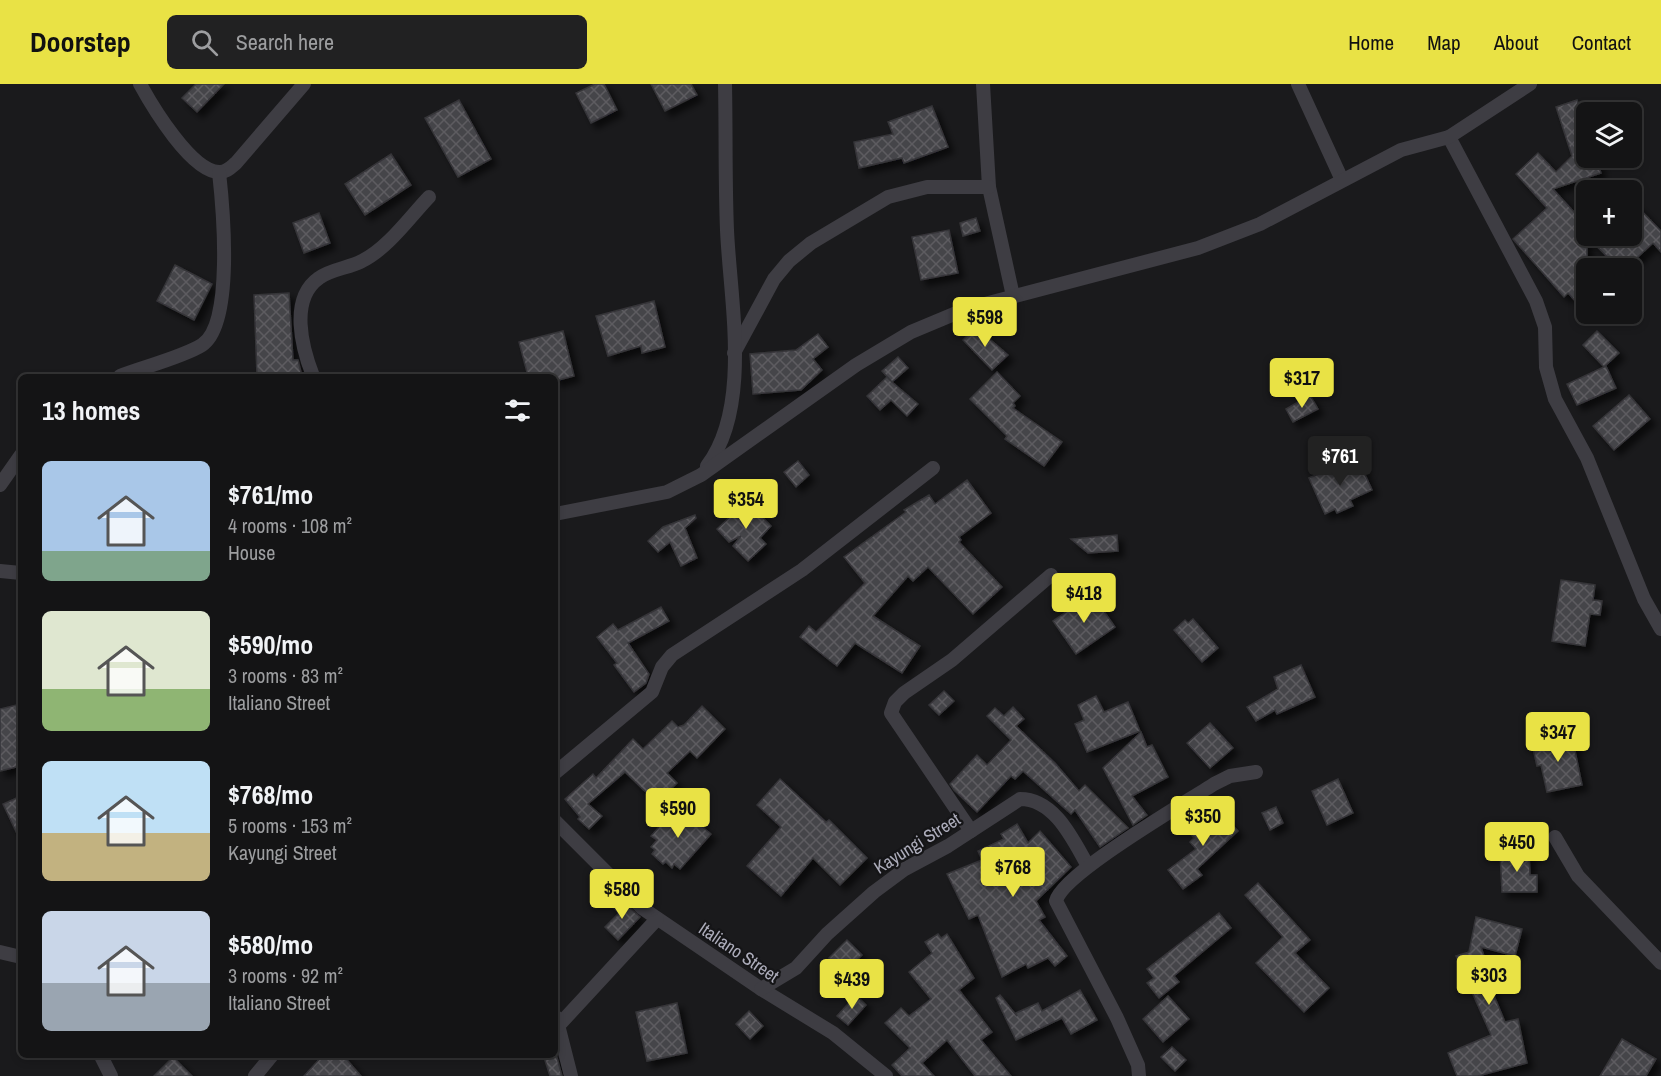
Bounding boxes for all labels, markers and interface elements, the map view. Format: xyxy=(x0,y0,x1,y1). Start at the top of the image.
search box xyxy=(167,15,587,69)
text: Doorstep xyxy=(30,23,131,61)
icon: search xyxy=(188,26,221,59)
text: Search here xyxy=(236,27,334,57)
text: Home xyxy=(1348,28,1394,57)
text: Map xyxy=(1427,28,1461,57)
text: About xyxy=(1494,28,1539,57)
text: Contact xyxy=(1572,28,1631,57)
map controls xyxy=(1576,102,1642,324)
button: layers xyxy=(1576,102,1642,168)
button: + xyxy=(1576,180,1642,246)
button: − xyxy=(1576,258,1642,324)
pin: $598 xyxy=(949,297,1021,348)
text: $598 xyxy=(967,303,1003,330)
pin: $317 xyxy=(1266,358,1338,409)
text: $317 xyxy=(1284,364,1320,391)
text: 13 homes xyxy=(42,393,140,428)
icon: filters xyxy=(501,394,534,427)
pin: $761 xyxy=(1304,436,1376,487)
text: $761 xyxy=(1322,442,1358,469)
text: $761/mo xyxy=(228,477,313,512)
pin: $354 xyxy=(710,479,782,530)
icon: home xyxy=(90,485,162,557)
text: $354 xyxy=(728,485,764,512)
text: 4 rooms · 108 m² xyxy=(228,512,352,539)
text: House xyxy=(228,539,275,566)
pin: $418 xyxy=(1048,573,1120,624)
text: $418 xyxy=(1066,579,1102,606)
text: $590/mo xyxy=(228,627,313,662)
icon: home xyxy=(90,635,162,707)
text: 3 rooms · 83 m² xyxy=(228,662,343,689)
text: Italiano Street xyxy=(228,689,330,716)
pin: $347 xyxy=(1522,712,1594,763)
text: $347 xyxy=(1540,718,1576,745)
text: $768/mo xyxy=(228,777,313,812)
icon: home xyxy=(90,785,162,857)
pin: $590 xyxy=(642,788,714,839)
text: $590 xyxy=(660,794,696,821)
pin: $350 xyxy=(1167,796,1239,847)
text: $350 xyxy=(1185,802,1221,829)
street label: Kayungi Street xyxy=(869,807,965,879)
text: 5 rooms · 153 m² xyxy=(228,812,352,839)
pin: $450 xyxy=(1481,822,1553,873)
text: $450 xyxy=(1499,828,1535,855)
text: Kayungi Street xyxy=(228,839,337,866)
pin: $768 xyxy=(977,847,1049,898)
text: $768 xyxy=(995,853,1031,880)
pin: $580 xyxy=(586,869,658,920)
text: $580 xyxy=(604,875,640,902)
street label: Italiano Street xyxy=(694,916,784,988)
text: $580/mo xyxy=(228,927,313,962)
icon: home xyxy=(90,935,162,1007)
pin: $303 xyxy=(1453,955,1525,1006)
pin: $439 xyxy=(816,959,888,1010)
text: $303 xyxy=(1471,961,1507,988)
text: 3 rooms · 92 m² xyxy=(228,962,343,989)
text: $439 xyxy=(834,965,870,992)
text: Italiano Street xyxy=(228,989,330,1016)

